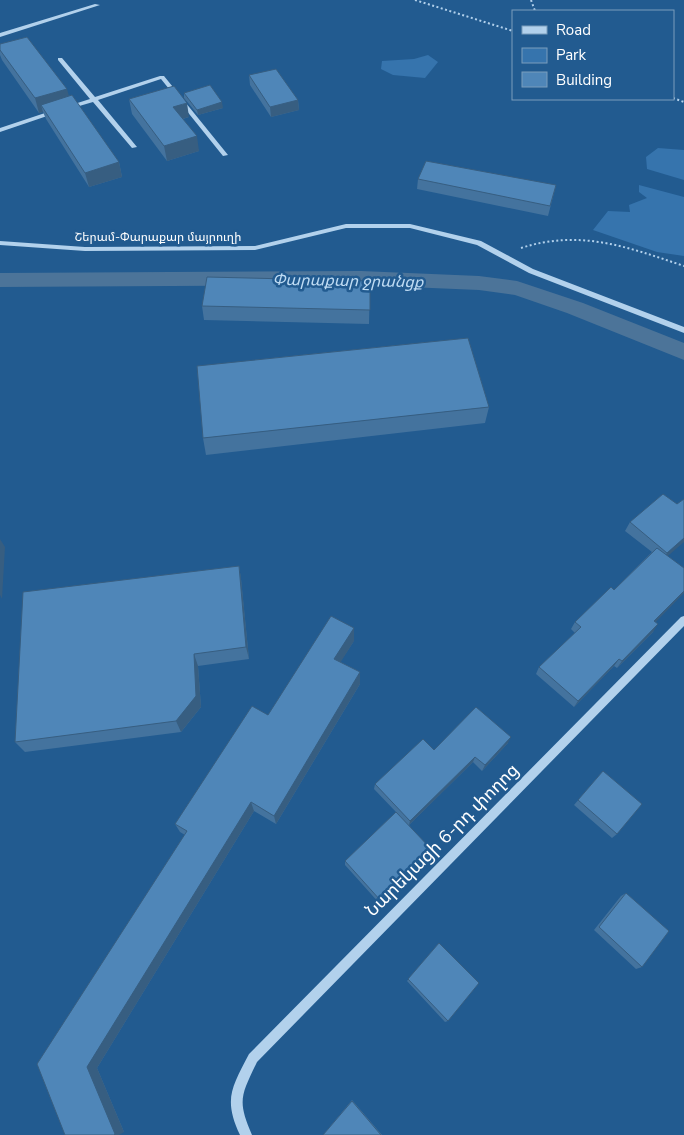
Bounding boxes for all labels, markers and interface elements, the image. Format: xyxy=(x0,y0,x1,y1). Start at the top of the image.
legend xyxy=(512,10,674,100)
text: Road xyxy=(556,20,591,40)
text: Park xyxy=(556,45,586,65)
text: Building xyxy=(556,70,612,90)
street label: Շերամ-Փարաքար մայրուղի xyxy=(75,229,241,245)
water label: Փարաքար ջրանցք xyxy=(272,269,425,293)
street label: Նարեկացի 6-րդ փողոց xyxy=(360,758,524,922)

